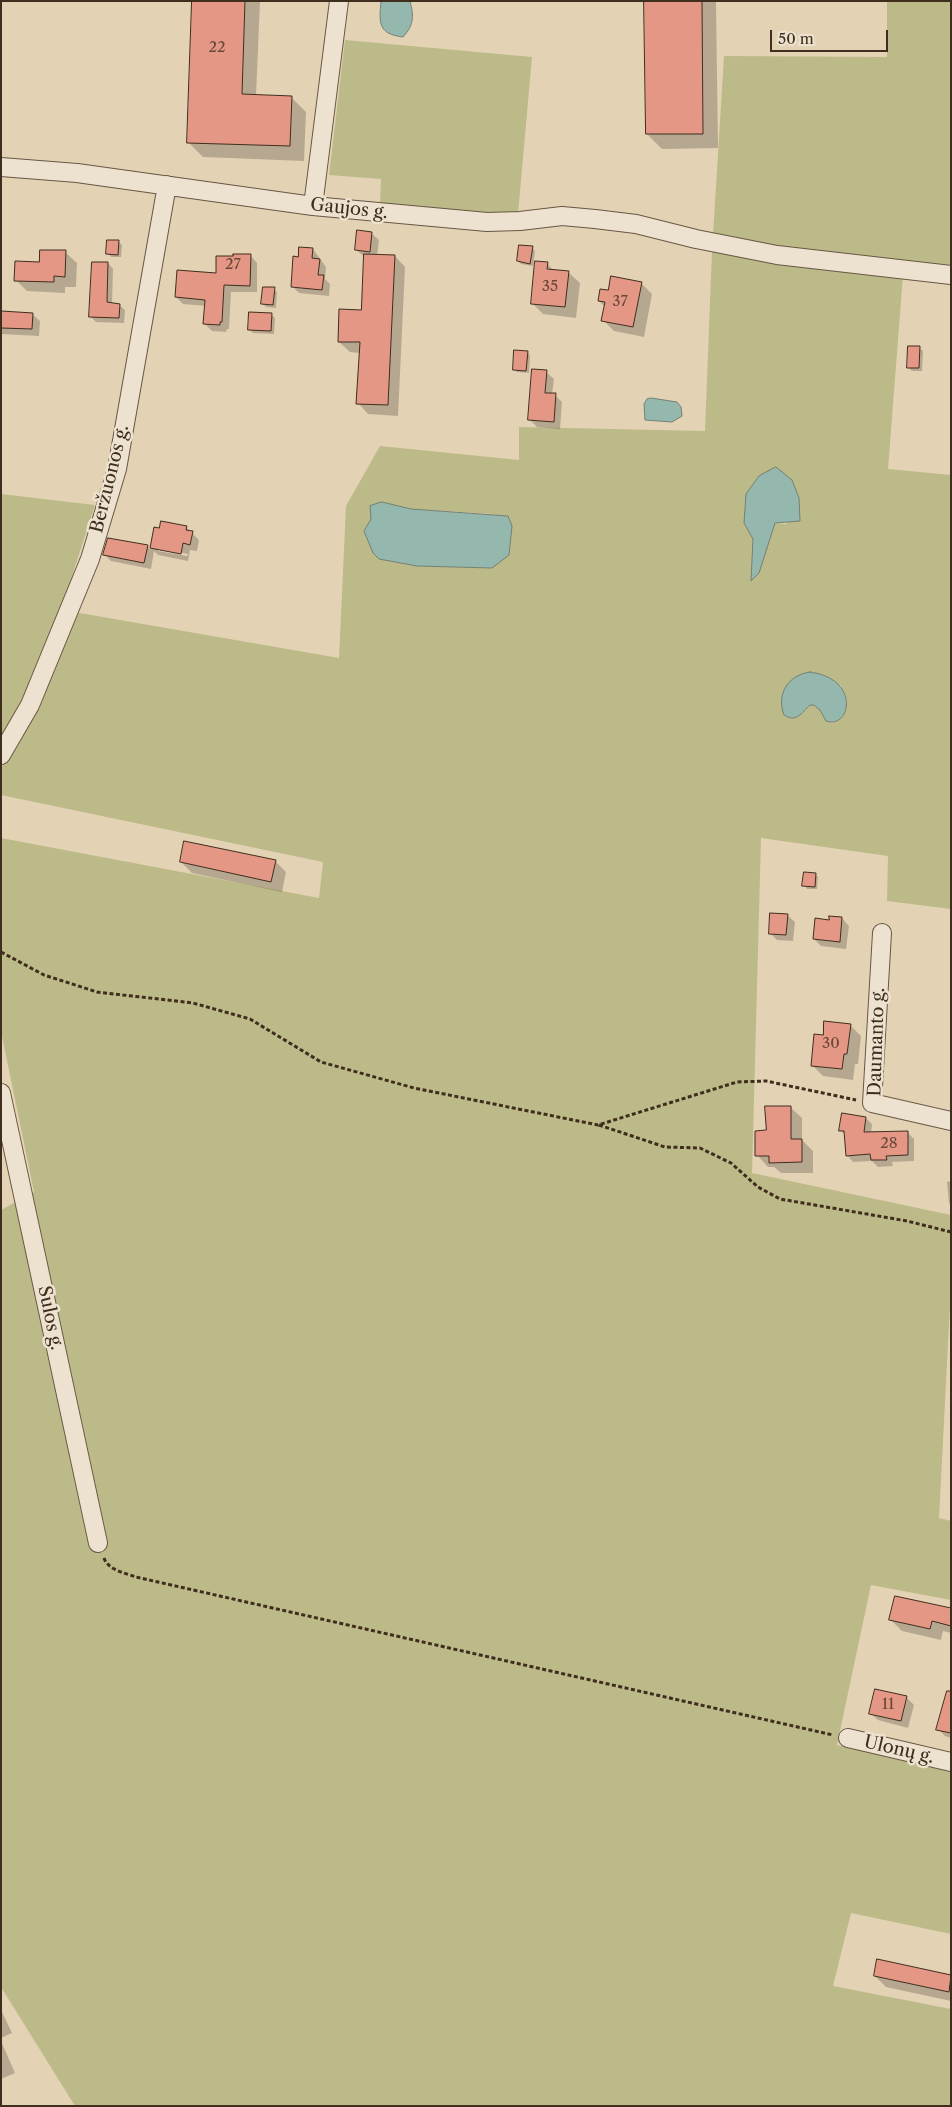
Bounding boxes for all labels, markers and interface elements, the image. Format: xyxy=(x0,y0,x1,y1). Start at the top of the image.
scale bar xyxy=(772,20,890,52)
text: 50 m xyxy=(778,29,814,48)
house number: 22 xyxy=(208,39,226,57)
street label: Gaujos g. xyxy=(309,194,389,224)
house number: 27 xyxy=(225,256,241,274)
house number: 35 xyxy=(542,278,558,296)
house number: 37 xyxy=(612,293,628,311)
street label: Beržuonos g. xyxy=(86,423,134,535)
street label: Daumanto g. xyxy=(864,987,890,1097)
house number: 30 xyxy=(822,1035,840,1053)
house number: 28 xyxy=(880,1135,898,1153)
street label: Sulos g. xyxy=(33,1284,67,1352)
house number: 11 xyxy=(882,1696,894,1714)
street label: Ulonų g. xyxy=(862,1731,936,1769)

